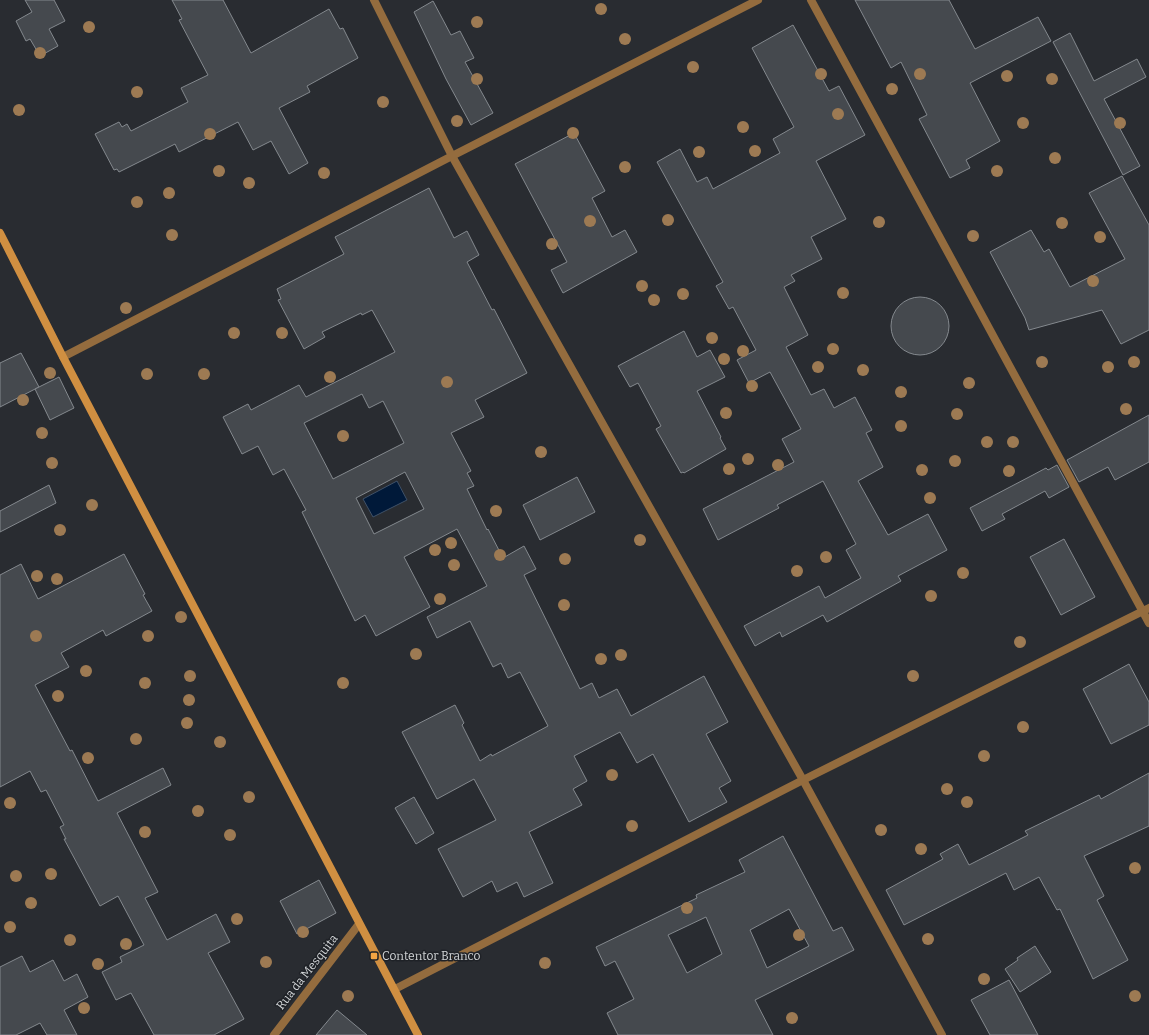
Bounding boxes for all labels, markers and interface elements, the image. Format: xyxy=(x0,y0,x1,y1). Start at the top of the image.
street label: Rua da Mesquita xyxy=(273,931,341,1012)
place label: Contentor Branco xyxy=(382,949,481,963)
marker: Contentor Branco xyxy=(369,951,379,961)

